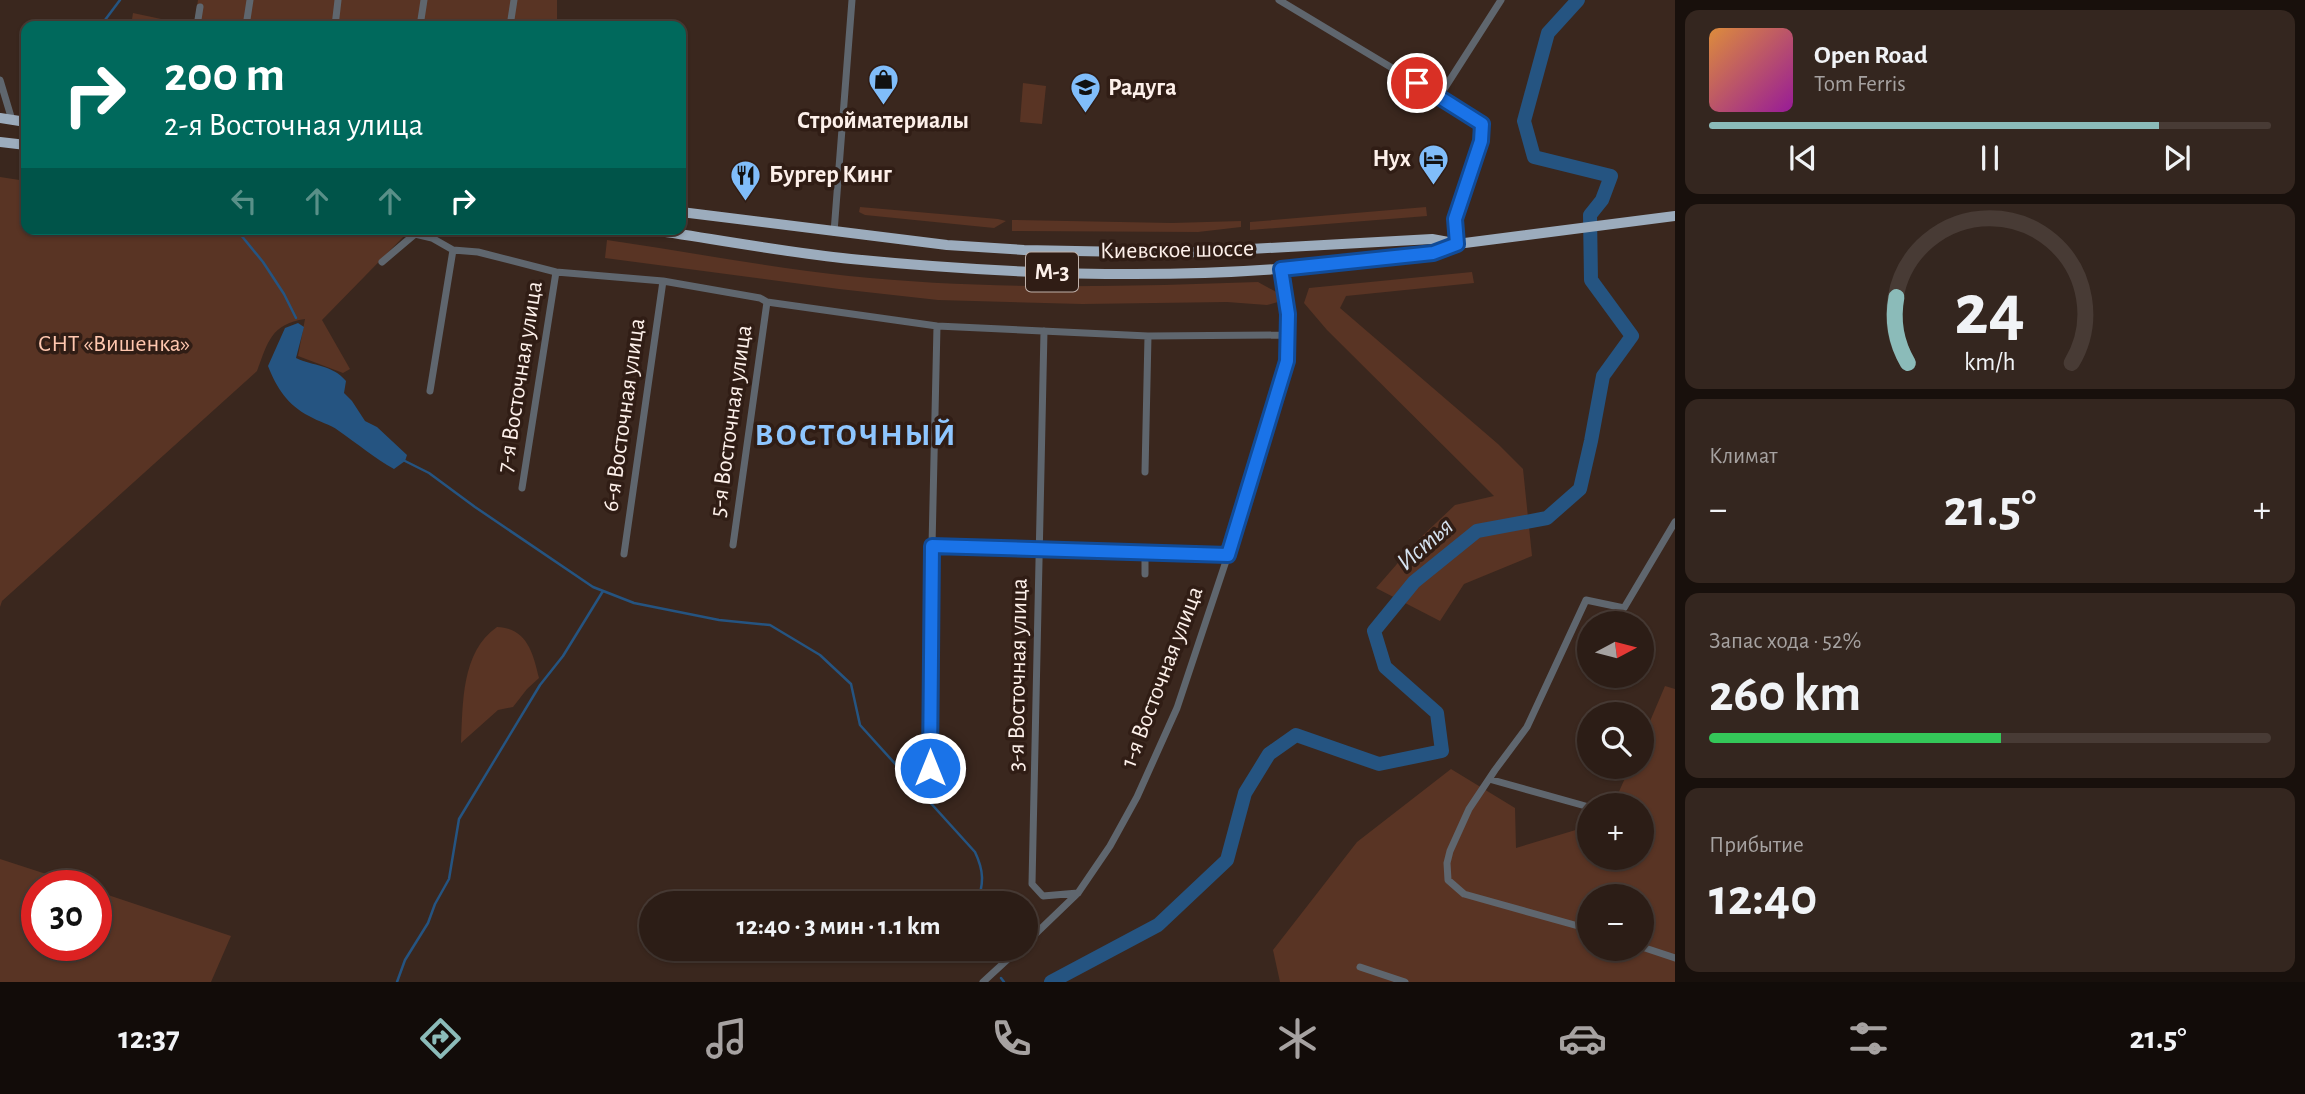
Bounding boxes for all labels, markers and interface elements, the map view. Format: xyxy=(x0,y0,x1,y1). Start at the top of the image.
text: Open Road xyxy=(1814,42,1928,68)
icon: right xyxy=(49,49,140,140)
text: 200 m xyxy=(164,51,285,100)
pin xyxy=(1387,53,1447,113)
shop icon: Стройматериалы xyxy=(866,62,900,106)
icon: arrive xyxy=(1398,64,1436,102)
school or university icon: Радуга xyxy=(1068,71,1102,115)
text: Tom Ferris xyxy=(1814,73,1906,96)
place label: Радуга xyxy=(1108,76,1177,100)
text: 2-я Восточная улица xyxy=(164,109,423,141)
place label: Стройматериалы xyxy=(797,109,969,133)
icon: previous xyxy=(1784,139,1822,177)
icon: pause xyxy=(1971,139,2009,177)
icon: next xyxy=(2158,139,2196,177)
hotel icon: Нух xyxy=(1417,142,1451,186)
place label: Нух xyxy=(1373,147,1411,171)
restaurant icon: Бургер Кинг xyxy=(729,158,763,202)
place label: Бургер Кинг xyxy=(769,163,892,187)
icon: left xyxy=(225,182,263,220)
icon: ahead xyxy=(298,182,336,220)
icon: ahead xyxy=(371,182,409,220)
icon: right xyxy=(444,182,482,220)
street label: Киевское шоссе xyxy=(1100,237,1254,263)
road number: М-3 xyxy=(1026,252,1078,292)
text: 24 xyxy=(1955,275,2025,348)
street label: 7-я Восточная улица xyxy=(493,279,547,475)
street label: 6-я Восточная улица xyxy=(599,317,649,513)
street label: 5-я Восточная улица xyxy=(706,323,756,519)
park label: СНТ «Вишенка» xyxy=(38,332,190,356)
text: km/h xyxy=(1964,349,2016,374)
district label: ВОСТОЧНЫЙ xyxy=(754,418,958,451)
text: Климат xyxy=(1709,445,1778,468)
text: 21.5° xyxy=(1944,483,2036,535)
text: − xyxy=(1709,491,1727,529)
text: + xyxy=(2253,491,2271,529)
water label: Истья xyxy=(1392,513,1458,575)
street label: 3-я Восточная улица xyxy=(1004,578,1032,772)
street label: 1-я Восточная улица xyxy=(1116,583,1208,771)
north arrow xyxy=(1577,611,1654,688)
map controls xyxy=(1577,611,1654,961)
text: Запас хода · 52% xyxy=(1709,630,1861,653)
text: 260 km xyxy=(1709,668,1861,720)
button: search xyxy=(1577,702,1654,779)
position arrow xyxy=(893,731,967,805)
button: + xyxy=(1577,793,1654,870)
text: Прибытие xyxy=(1709,834,1804,857)
speed limit sign: 30 xyxy=(21,870,112,961)
text: 12:40 xyxy=(1709,872,1817,924)
button: − xyxy=(1577,884,1654,961)
text: 12:40 · 3 мин · 1.1 km xyxy=(736,913,941,939)
icon: directions xyxy=(416,1014,465,1063)
icon: music xyxy=(702,1014,751,1063)
icon: phone xyxy=(987,1014,1036,1063)
icon: climate xyxy=(1273,1014,1322,1063)
icon: car xyxy=(1558,1014,1607,1063)
icon: filters xyxy=(1844,1014,1893,1063)
text: 12:37 xyxy=(118,1022,180,1054)
text: 21.5° xyxy=(2130,1022,2187,1054)

